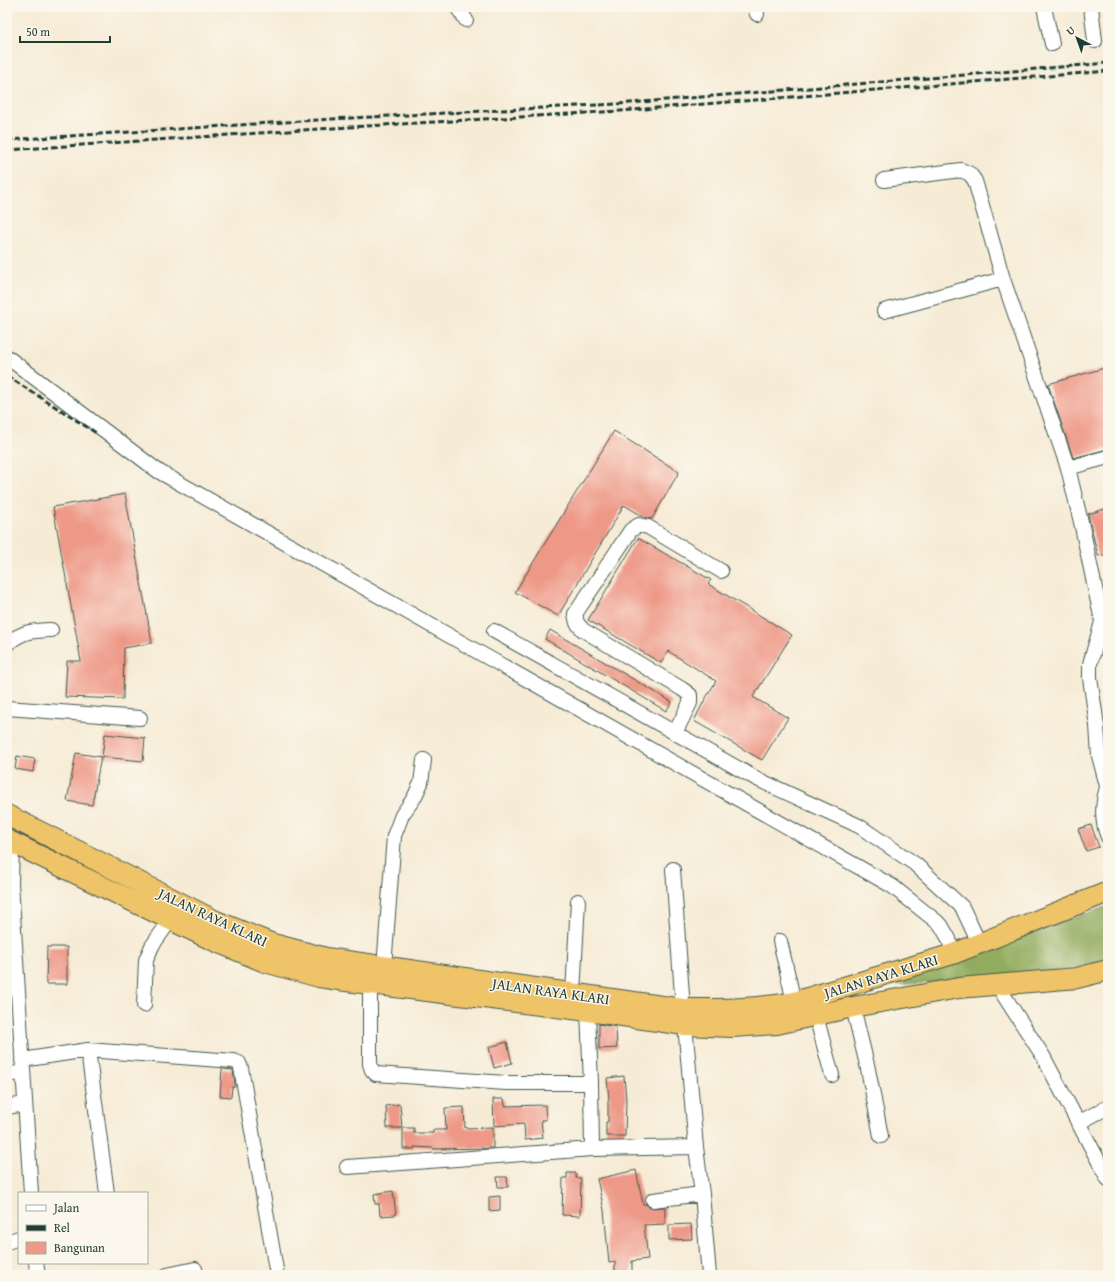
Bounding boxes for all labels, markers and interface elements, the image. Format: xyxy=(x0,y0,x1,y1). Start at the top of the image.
scale bar xyxy=(20,18,110,44)
north arrow xyxy=(1057,18,1097,58)
text: U xyxy=(1062,22,1079,39)
text: 50 m xyxy=(26,23,50,40)
street label: JALAN RAYA KLARI xyxy=(153,882,271,952)
street label: JALAN RAYA KLARI xyxy=(819,949,941,1004)
street label: JALAN RAYA KLARI xyxy=(489,972,611,1010)
legend xyxy=(18,1192,148,1264)
text: Jalan xyxy=(52,1199,79,1216)
text: Rel xyxy=(54,1219,71,1236)
text: Bangunan xyxy=(54,1239,105,1256)

